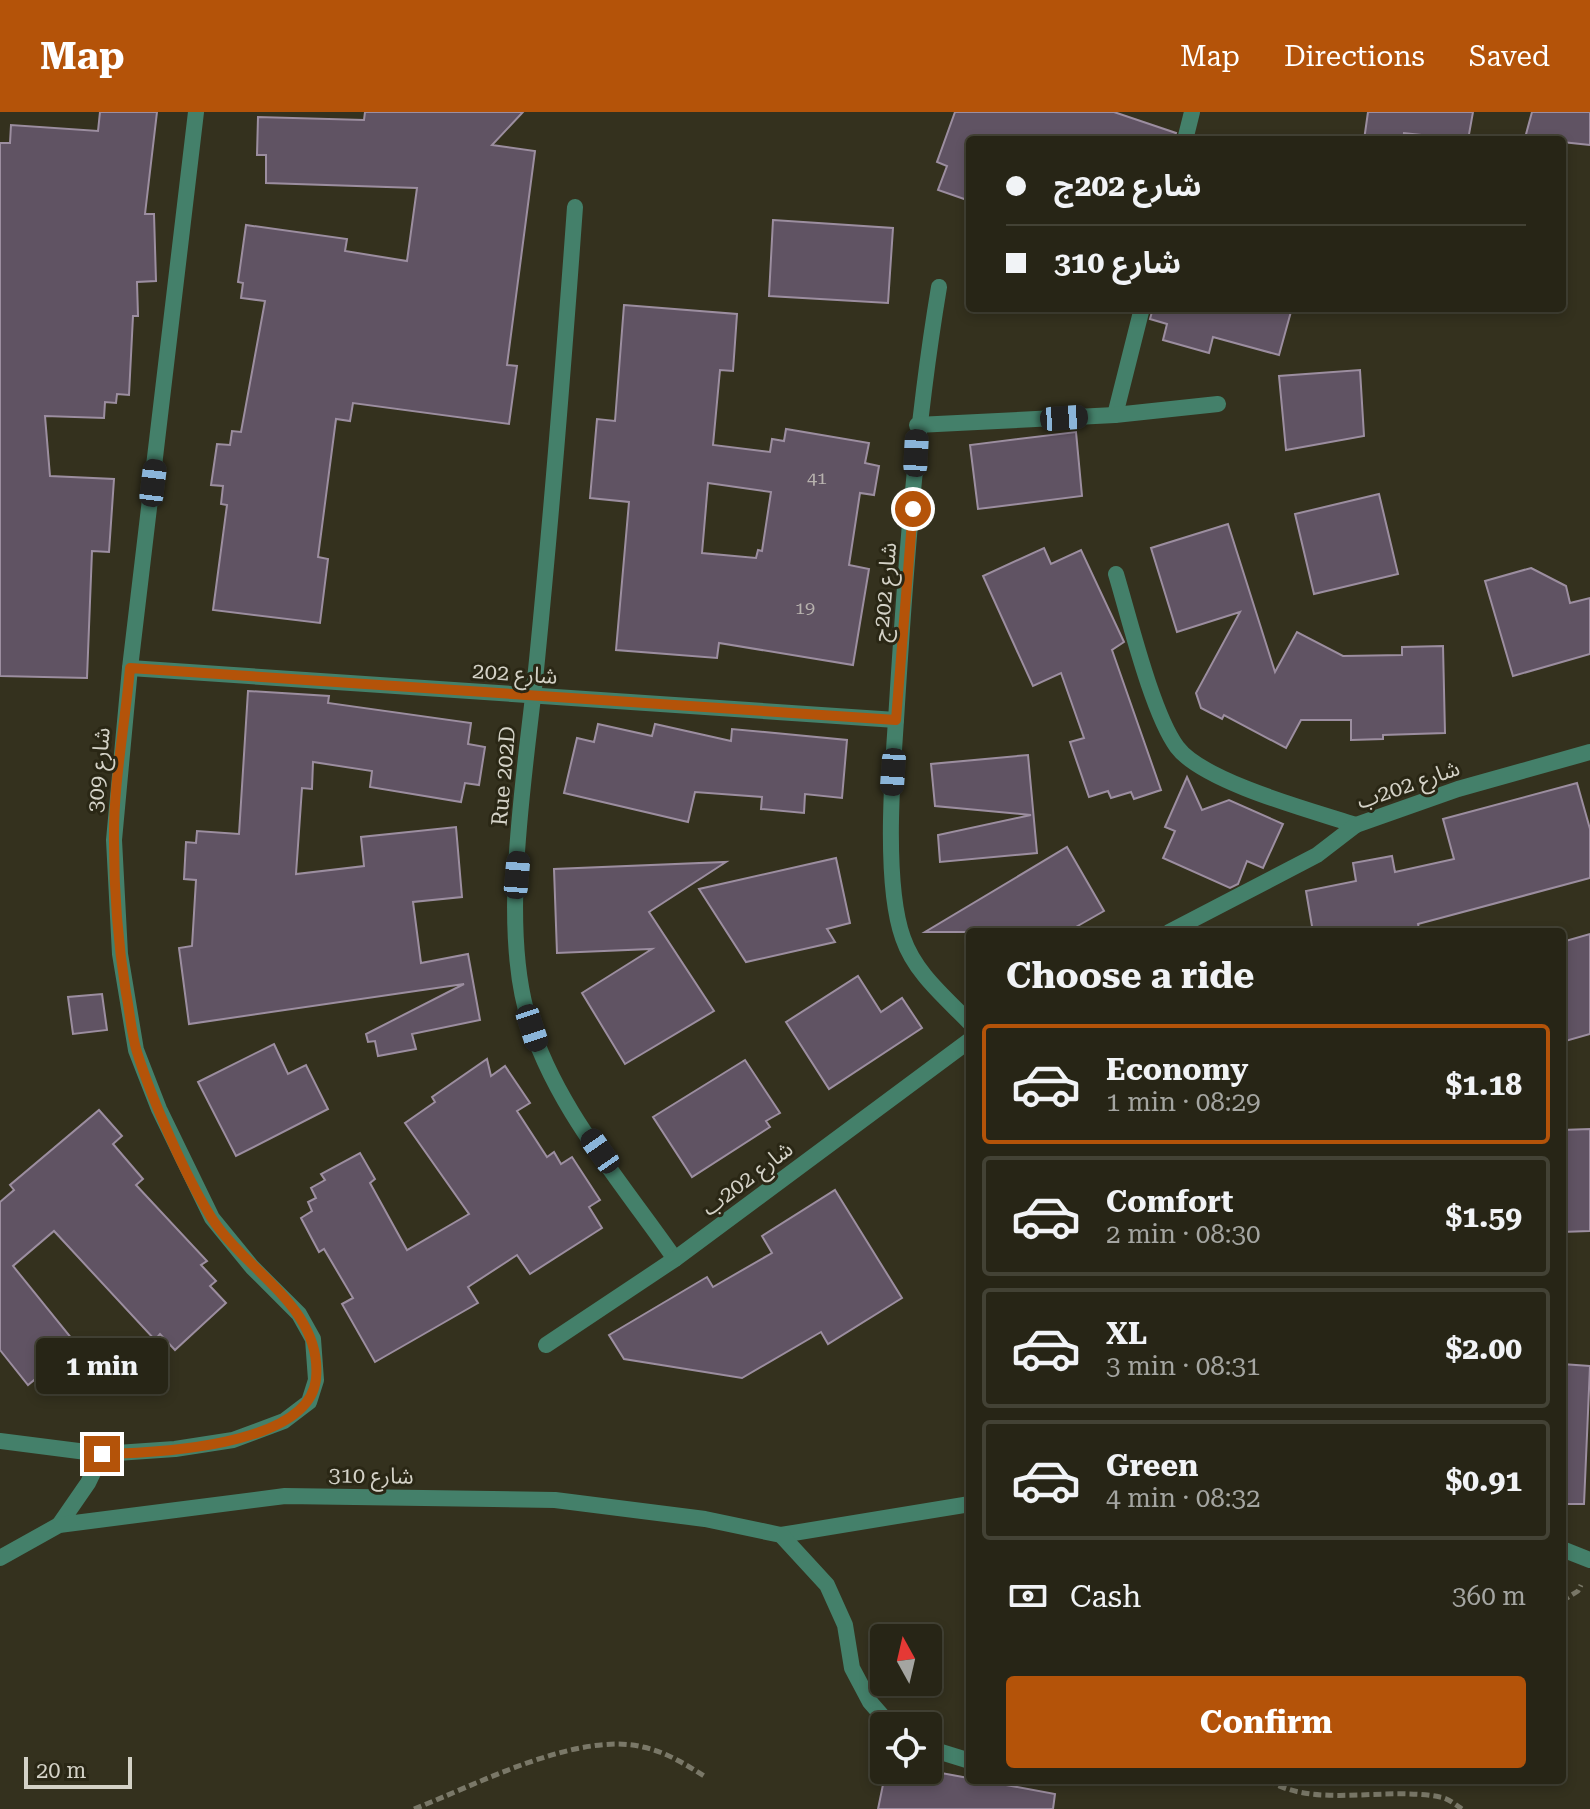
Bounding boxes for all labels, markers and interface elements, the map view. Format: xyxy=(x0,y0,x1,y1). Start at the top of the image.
text: Map xyxy=(40,34,125,78)
text: Map xyxy=(1180,40,1240,73)
text: Directions xyxy=(1284,40,1425,73)
text: Saved xyxy=(1469,40,1550,73)
text: شارع 202ج xyxy=(1054,168,1202,203)
text: شارع 310 xyxy=(1054,245,1181,280)
car xyxy=(1039,404,1089,432)
car xyxy=(903,428,929,478)
car xyxy=(138,458,168,508)
house number: 41 xyxy=(807,467,827,488)
route start xyxy=(895,491,931,527)
street label: شارع 202ج xyxy=(868,541,905,643)
house number: 19 xyxy=(795,597,815,618)
street label: شارع 202 xyxy=(471,658,558,693)
street label: Rue 202D xyxy=(487,725,520,827)
street label: شارع 309 xyxy=(82,726,119,814)
car xyxy=(879,747,907,797)
street label: شارع 202ب xyxy=(1353,755,1464,818)
car xyxy=(503,850,531,900)
text: Choose a ride xyxy=(1006,955,1254,997)
car xyxy=(513,1001,551,1055)
icon: car xyxy=(1010,1048,1082,1120)
text: Economy xyxy=(1106,1052,1248,1087)
text: $1.18 xyxy=(1445,1067,1522,1102)
text: 1 min · 08:29 xyxy=(1106,1087,1261,1117)
car xyxy=(576,1124,624,1178)
street label: شارع 202ب xyxy=(697,1136,800,1224)
icon: car xyxy=(1010,1180,1082,1252)
text: Comfort xyxy=(1106,1184,1233,1219)
text: $1.59 xyxy=(1445,1199,1522,1234)
text: 2 min · 08:30 xyxy=(1106,1219,1261,1249)
icon: car xyxy=(1010,1312,1082,1384)
text: XL xyxy=(1106,1316,1147,1351)
text: $2.00 xyxy=(1445,1331,1522,1366)
callout: 1 min xyxy=(36,1338,168,1394)
text: 1 min xyxy=(66,1351,138,1381)
text: 3 min · 08:31 xyxy=(1106,1351,1261,1381)
route end xyxy=(84,1436,120,1472)
icon: car xyxy=(1010,1444,1082,1516)
text: Green xyxy=(1106,1448,1198,1483)
street label: شارع 310 xyxy=(328,1462,414,1493)
text: $0.91 xyxy=(1445,1463,1522,1498)
text: 4 min · 08:32 xyxy=(1106,1483,1261,1513)
icon: cash xyxy=(1006,1574,1050,1618)
text: Cash xyxy=(1070,1579,1141,1614)
text: 360 m xyxy=(1452,1581,1526,1611)
north arrow xyxy=(870,1624,942,1696)
map controls xyxy=(870,1624,942,1784)
button: Confirm xyxy=(1006,1676,1526,1768)
button: locate xyxy=(870,1712,942,1784)
scale bar xyxy=(24,1753,132,1789)
text: 20 m xyxy=(36,1758,86,1783)

